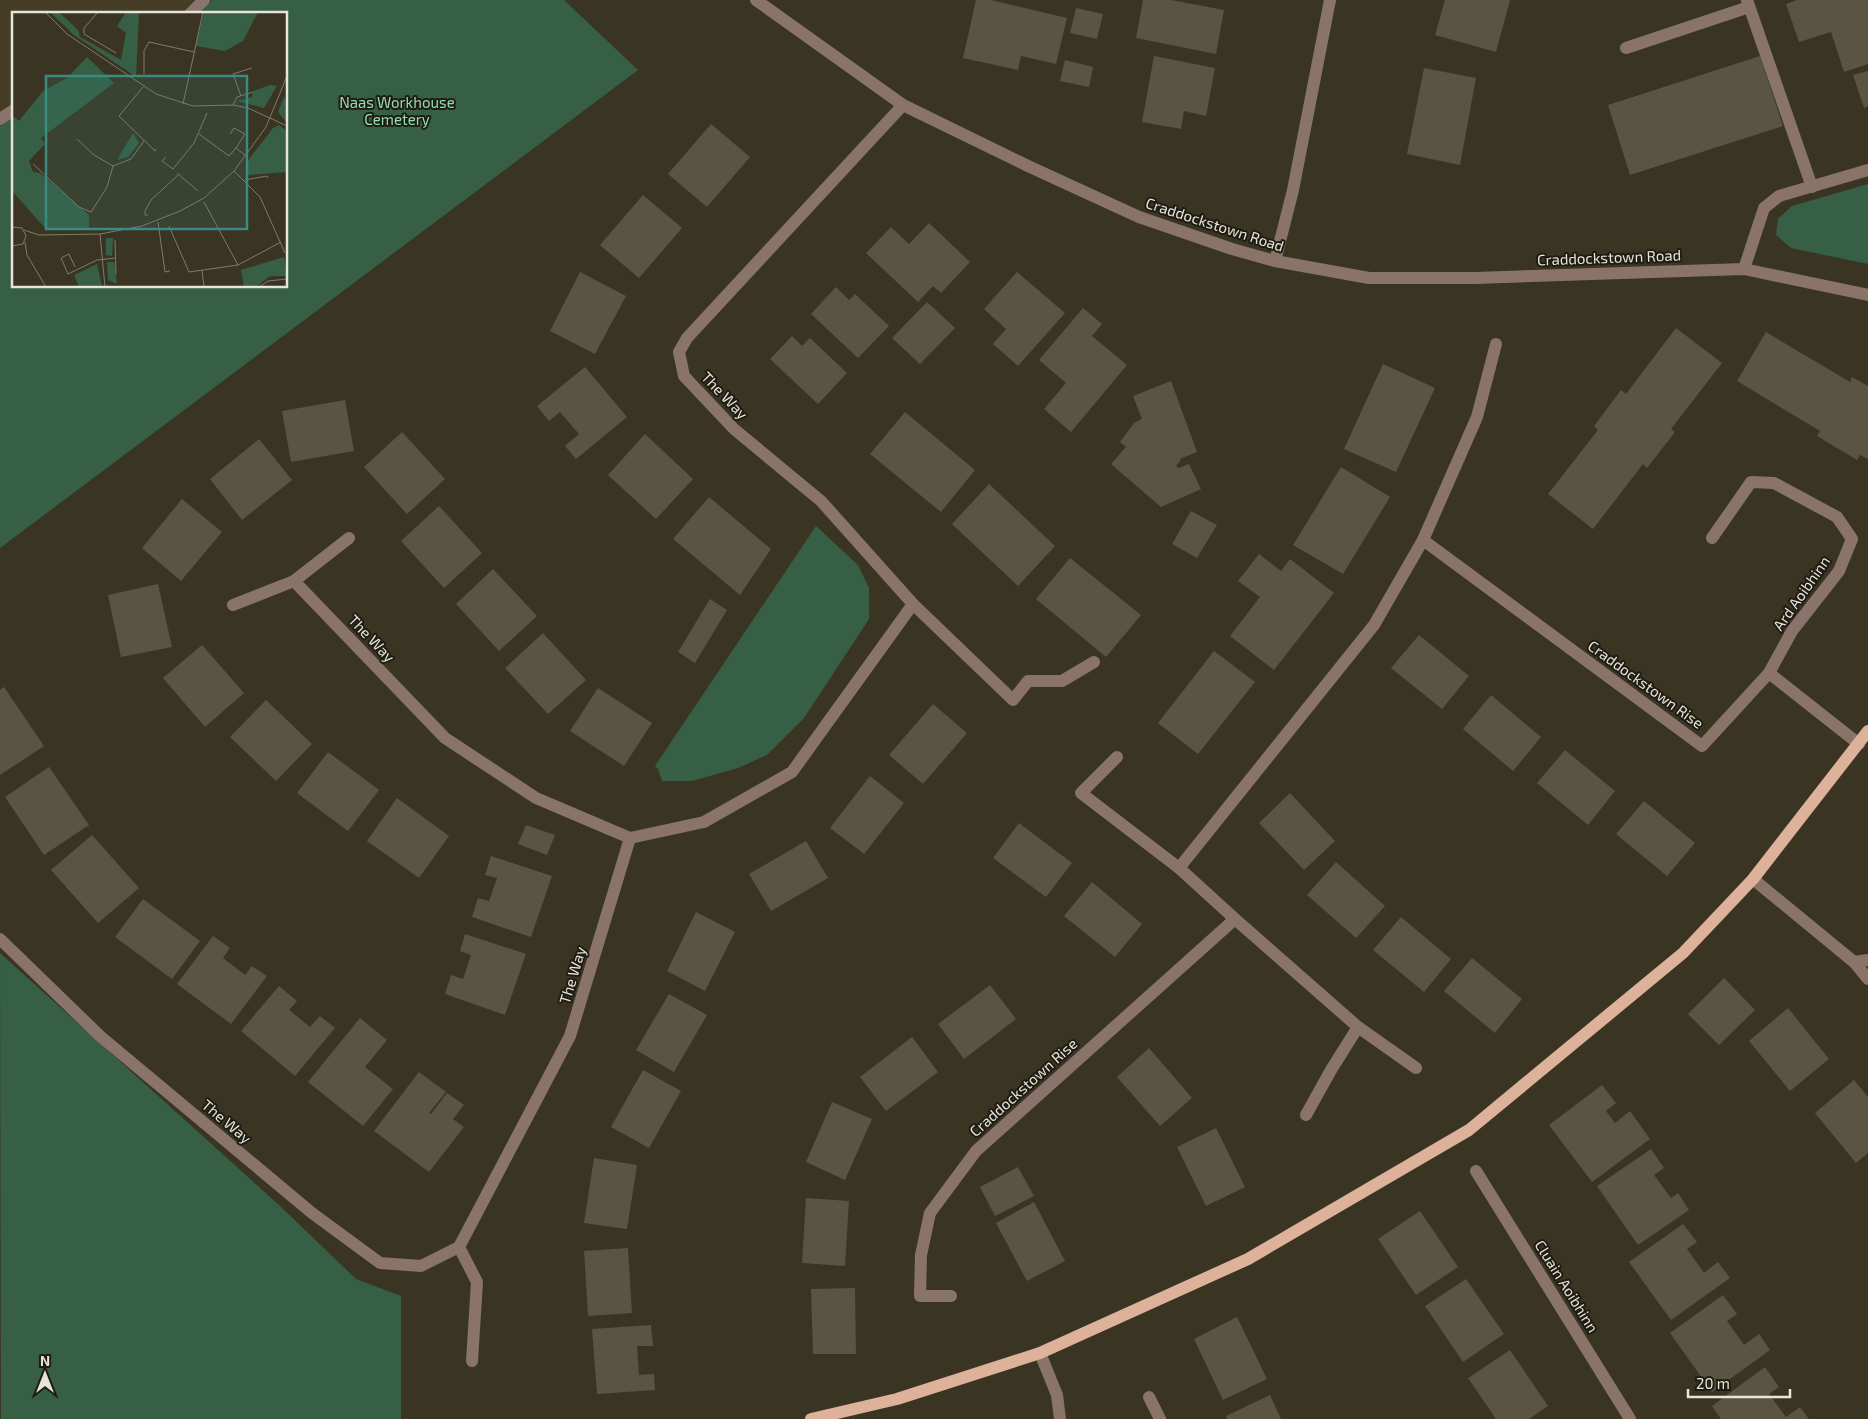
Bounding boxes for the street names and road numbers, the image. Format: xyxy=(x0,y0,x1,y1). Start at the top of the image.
street label: Craddockstown Road xyxy=(1144,193,1286,255)
street label: Craddockstown Road xyxy=(1537,245,1681,269)
street label: The Way xyxy=(698,368,752,422)
street label: Ard Aoibhinn xyxy=(1769,552,1833,634)
street label: The Way xyxy=(345,611,399,665)
street label: Craddockstown Rise xyxy=(1585,636,1707,732)
street label: The Way xyxy=(555,944,589,1006)
street label: Craddockstown Rise xyxy=(966,1034,1080,1140)
street label: The Way xyxy=(199,1095,255,1147)
street label: Cluain Aoibhinn xyxy=(1531,1237,1603,1335)

